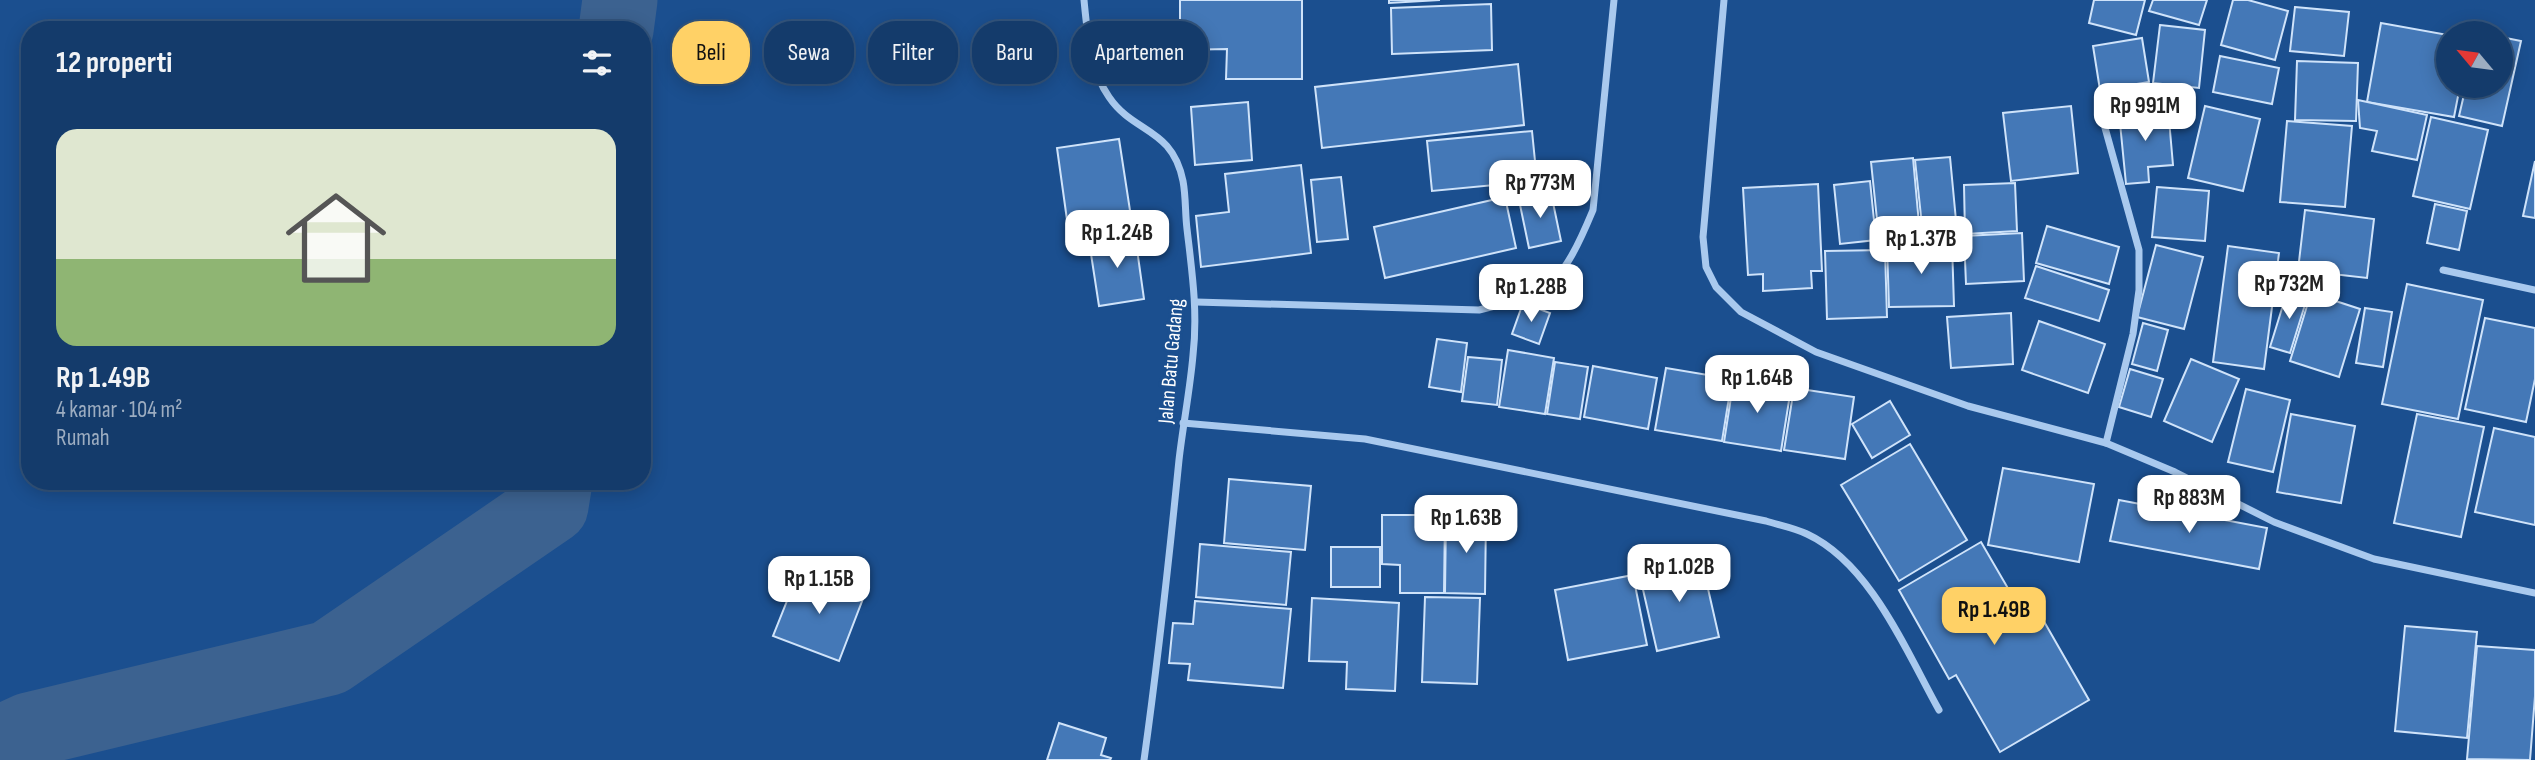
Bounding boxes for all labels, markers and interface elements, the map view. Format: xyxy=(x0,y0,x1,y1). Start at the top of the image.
chip: Beli xyxy=(672,21,750,84)
chip: Sewa xyxy=(764,21,854,84)
chip: Filter xyxy=(868,21,958,84)
chip: Baru xyxy=(972,21,1057,84)
chip: Apartemen xyxy=(1071,21,1208,84)
north arrow xyxy=(2436,21,2513,98)
map controls xyxy=(2436,21,2513,98)
icon: filters xyxy=(578,44,616,82)
text: 12 properti xyxy=(56,45,172,81)
pin: Rp 991M xyxy=(2080,83,2210,143)
text: Rp 991M xyxy=(2110,92,2180,120)
pin: Rp 773M xyxy=(1475,160,1605,220)
text: Rp 773M xyxy=(1505,169,1575,197)
icon: home xyxy=(273,175,399,301)
pin: Rp 1.24B xyxy=(1045,210,1189,270)
pin: Rp 1.37B xyxy=(1849,216,1993,276)
text: Rp 1.24B xyxy=(1081,219,1153,247)
text: Rp 1.37B xyxy=(1885,225,1957,253)
pin: Rp 732M xyxy=(2224,262,2354,321)
pin: Rp 1.28B xyxy=(1459,264,1603,324)
text: Rp 732M xyxy=(2254,270,2324,298)
text: Rp 1.28B xyxy=(1495,273,1567,301)
street label: Jalan Batu Gadang xyxy=(1153,297,1189,426)
pin: Rp 1.64B xyxy=(1685,356,1829,415)
text: Rp 1.49B xyxy=(56,360,150,396)
text: Rp 1.64B xyxy=(1721,364,1793,392)
text: 4 kamar · 104 m² xyxy=(56,396,183,424)
text: Rumah xyxy=(56,424,110,452)
pin: Rp 883M xyxy=(2124,476,2254,535)
text: Rp 883M xyxy=(2153,484,2225,512)
pin: Rp 1.63B xyxy=(1394,496,1538,555)
text: Rp 1.63B xyxy=(1430,504,1502,532)
pin: Rp 1.02B xyxy=(1607,544,1751,604)
text: Rp 1.02B xyxy=(1643,553,1715,581)
pin: Rp 1.15B xyxy=(747,556,891,616)
text: Rp 1.15B xyxy=(784,565,854,593)
pin: Rp 1.49B xyxy=(1922,588,2066,647)
text: Rp 1.49B xyxy=(1958,596,2030,624)

